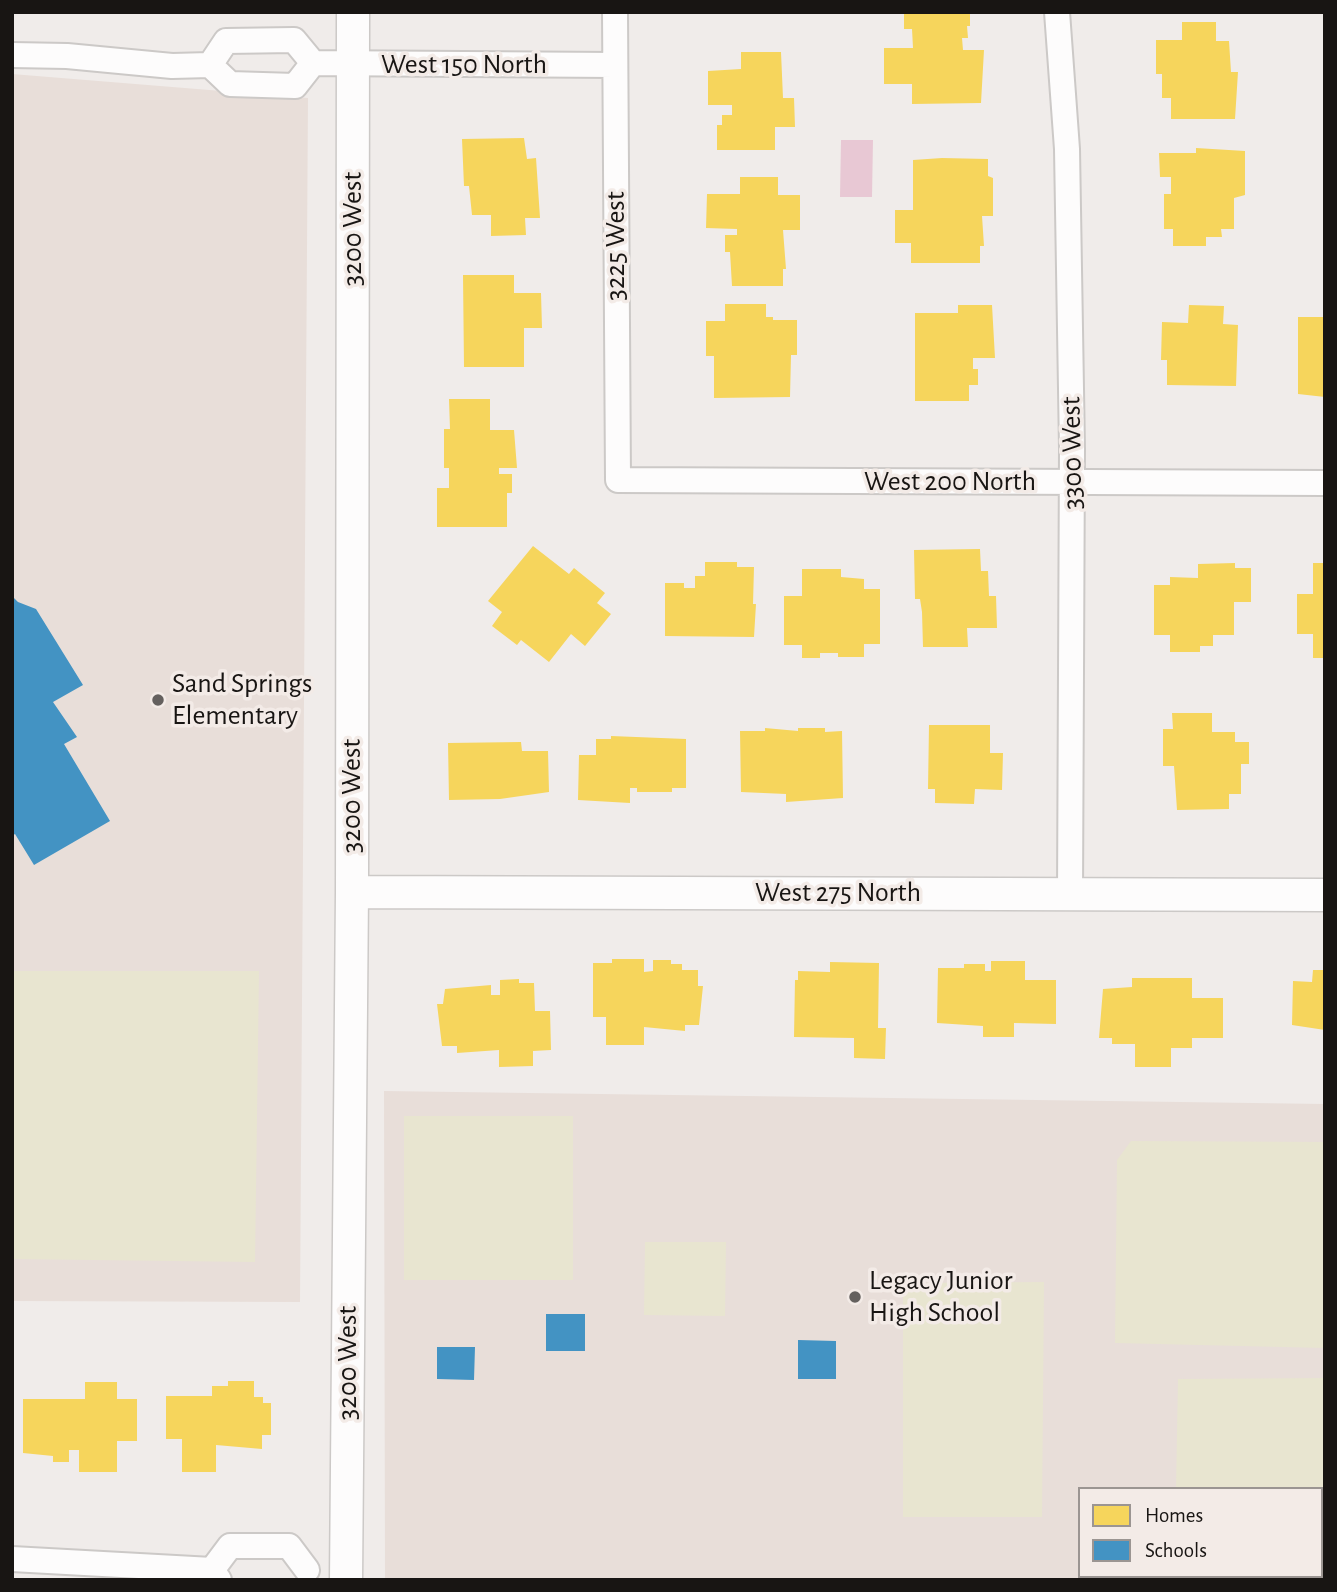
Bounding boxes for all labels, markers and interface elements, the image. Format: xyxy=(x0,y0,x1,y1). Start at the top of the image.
street label: West 150 North xyxy=(381,48,547,82)
street label: 3200 West xyxy=(336,172,370,286)
street label: 3225 West xyxy=(599,191,633,301)
street label: 3300 West xyxy=(1054,396,1090,510)
street label: West 200 North xyxy=(864,465,1036,499)
place label: Sand Springs Elementary xyxy=(172,667,312,733)
marker: Sand Springs Elementary xyxy=(150,692,166,708)
street label: 3200 West xyxy=(335,739,369,853)
street label: West 275 North xyxy=(755,876,921,910)
place label: Legacy Junior High School xyxy=(869,1264,1013,1330)
marker: Legacy Junior High School xyxy=(847,1289,863,1305)
street label: 3200 West xyxy=(331,1306,365,1420)
legend xyxy=(1078,1487,1323,1578)
text: Homes xyxy=(1145,1505,1203,1526)
text: Schools xyxy=(1145,1540,1207,1561)

